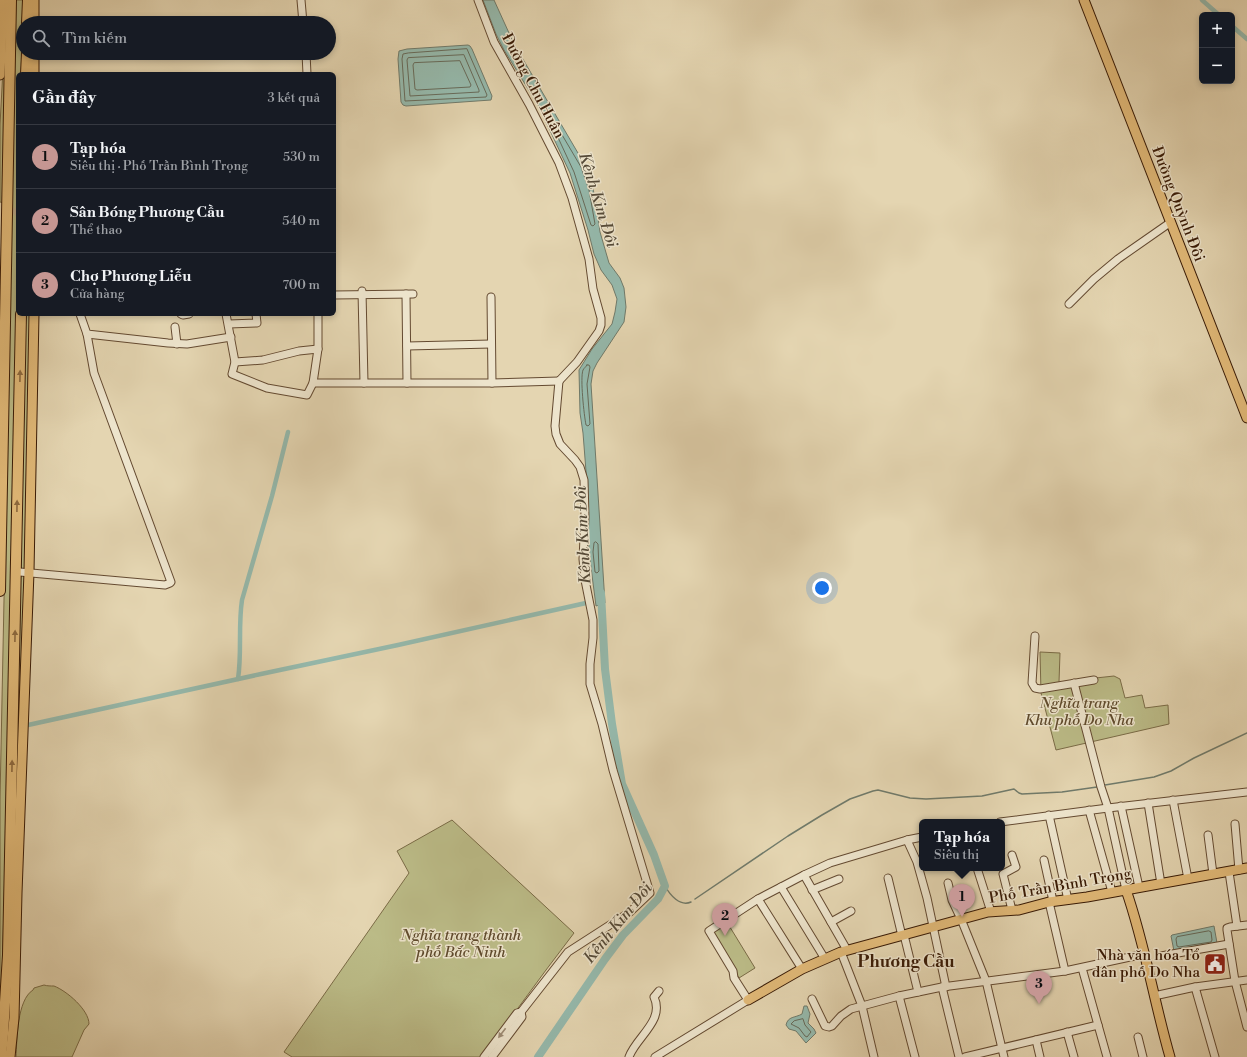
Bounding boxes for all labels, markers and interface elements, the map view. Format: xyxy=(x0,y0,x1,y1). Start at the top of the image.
map controls xyxy=(1199,12,1235,84)
button: + xyxy=(1199,12,1235,48)
search box xyxy=(16,16,336,60)
icon: search xyxy=(30,27,52,49)
text: Tìm kiếm xyxy=(62,29,127,48)
street label: Đường Chu Huân xyxy=(497,30,569,142)
button: − xyxy=(1199,48,1235,84)
text: Gần đây xyxy=(32,87,96,109)
text: 3 kết quả xyxy=(268,90,320,106)
text: Tạp hóa xyxy=(70,139,126,158)
street label: Đường Quỳnh Đôi xyxy=(1147,144,1209,264)
text: 1 xyxy=(42,149,48,165)
text: 530 m xyxy=(283,149,320,165)
water label: Kênh Kim Đôi xyxy=(574,150,622,250)
text: Siêu thị · Phố Trần Bình Trọng xyxy=(70,158,248,174)
text: Sân Bóng Phương Cầu xyxy=(70,203,224,222)
text: 2 xyxy=(41,213,49,229)
text: 540 m xyxy=(282,213,320,229)
text: Thể thao xyxy=(70,222,122,238)
text: Chợ Phương Liễu xyxy=(70,267,191,286)
text: 3 xyxy=(41,277,49,293)
text: 700 m xyxy=(282,277,320,293)
text: Cửa hàng xyxy=(70,286,124,302)
one-way arrow xyxy=(17,369,23,382)
water label: Kênh Kim Đôi xyxy=(570,485,596,585)
one-way arrow xyxy=(14,500,21,512)
your location xyxy=(812,578,832,598)
one-way arrow xyxy=(12,629,18,642)
park label: Nghĩa trang Khu phố Do Nha xyxy=(1024,694,1134,730)
one-way arrow xyxy=(9,759,15,772)
popup xyxy=(919,819,1005,871)
text: Tạp hóa xyxy=(934,828,990,847)
text: Siêu thị xyxy=(934,847,979,863)
street label: Phố Trần Bình Trọng xyxy=(987,864,1133,908)
water label: Kênh Kim Đôi xyxy=(579,878,657,968)
pin: 1 xyxy=(949,884,975,917)
pin: 2 xyxy=(712,903,738,936)
park label: Nghĩa trang thành phố Bắc Ninh xyxy=(400,926,522,962)
place label: Nhà văn hóa Tổ dân phố Do Nha xyxy=(1092,946,1200,982)
district label: Phương Cầu xyxy=(857,951,955,973)
public building icon: Nhà văn hóa Tổ dân phố Do Nha xyxy=(1202,951,1228,977)
pin: 3 xyxy=(1026,971,1052,1004)
one-way arrow xyxy=(497,1028,506,1039)

